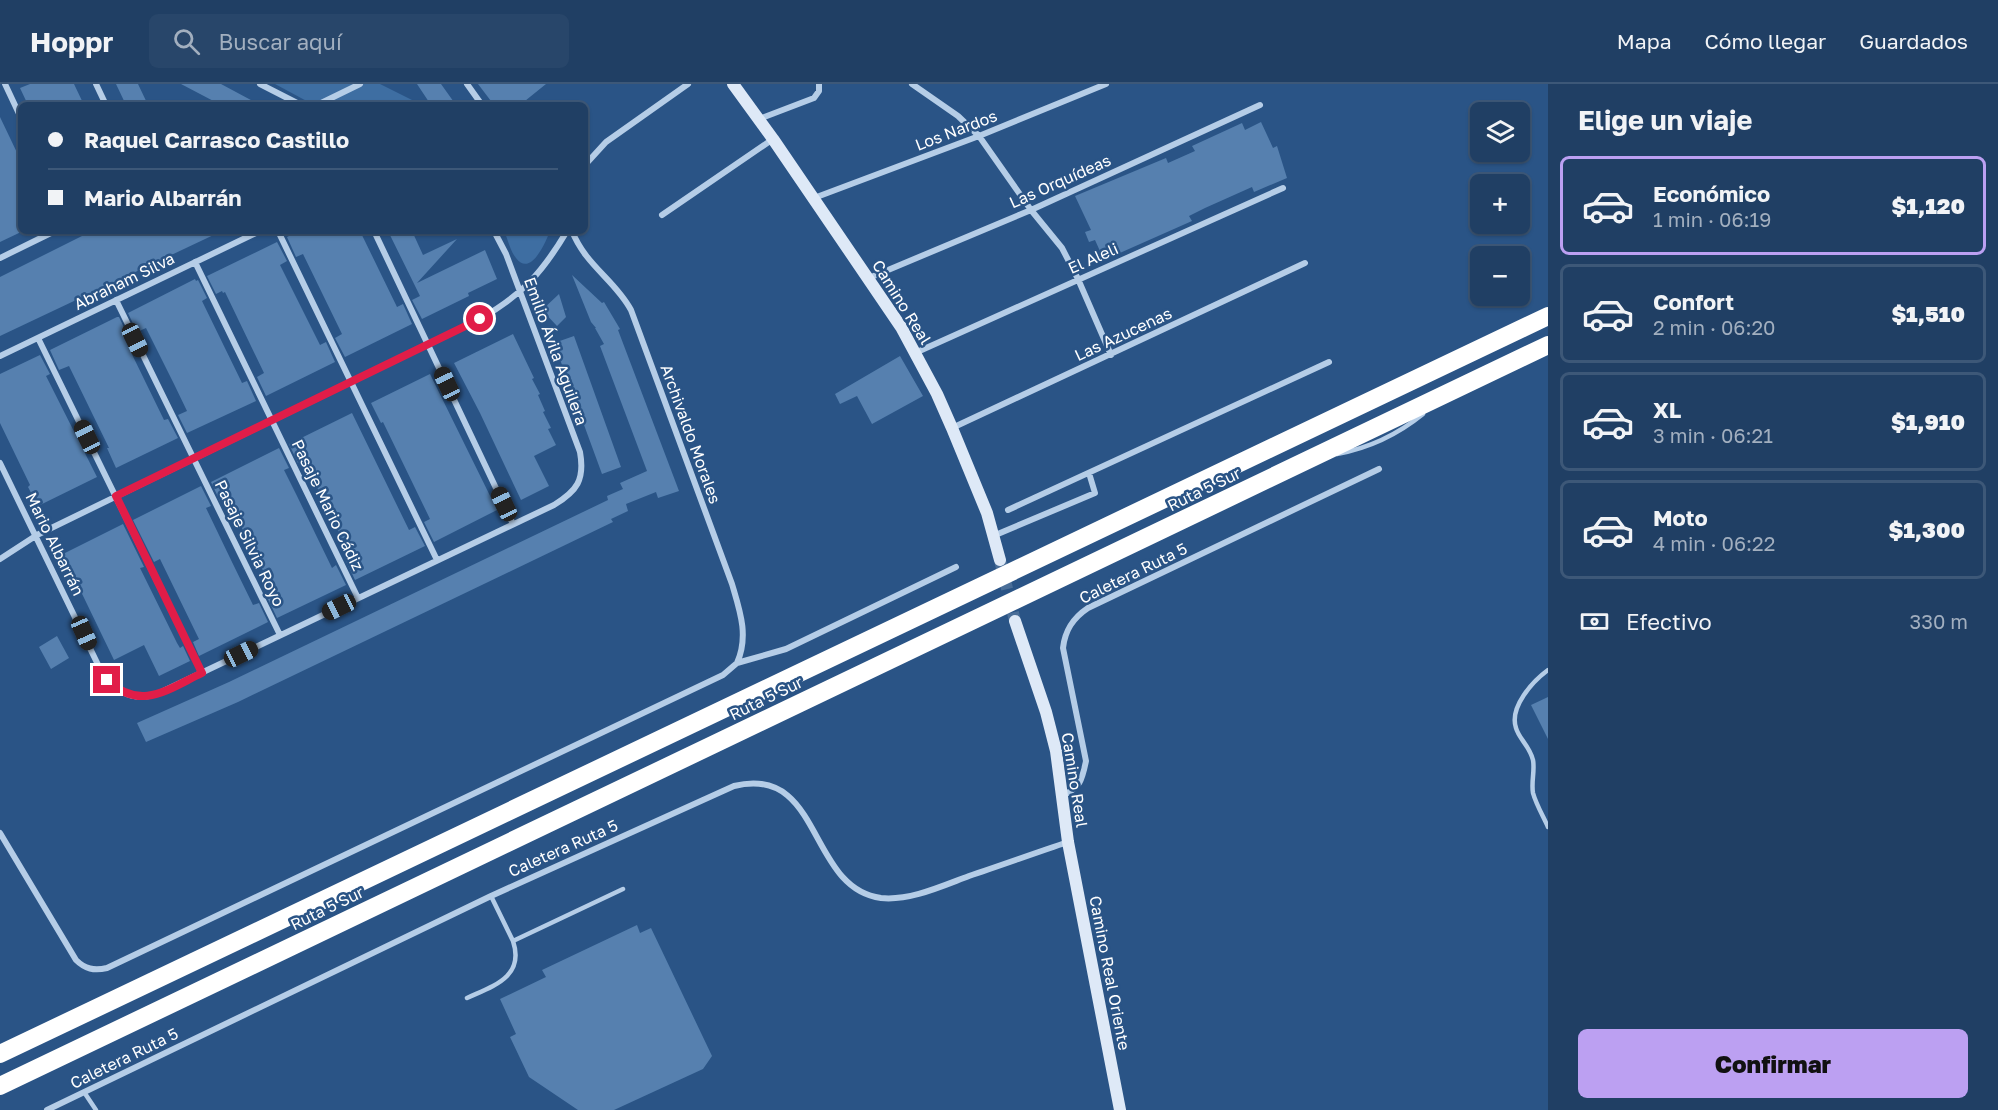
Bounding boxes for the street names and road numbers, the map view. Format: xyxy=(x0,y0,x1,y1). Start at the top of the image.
street label: Los Nardos xyxy=(912,105,1000,155)
street label: Las Orquídeas xyxy=(1006,150,1114,212)
street label: El Aleli xyxy=(1065,238,1121,278)
street label: Abraham Silva xyxy=(70,248,178,314)
street label: Camino Real xyxy=(868,256,936,348)
street label: Emilio Ávila Aguilera xyxy=(520,274,592,428)
street label: Las Azucenas xyxy=(1071,303,1175,365)
street label: Archivaldo Morales xyxy=(657,362,725,506)
street label: Pasaje Mario Cádiz xyxy=(288,436,368,574)
street label: Ruta 5 Sur xyxy=(1164,463,1244,515)
street label: Pasaje Silvia Royo xyxy=(211,476,289,610)
street label: Mario Albarrán xyxy=(21,489,89,599)
street label: Caletera Ruta 5 xyxy=(1076,538,1190,608)
street label: Ruta 5 Sur xyxy=(726,672,806,724)
street label: Camino Real xyxy=(1058,731,1092,829)
street label: Caletera Ruta 5 xyxy=(505,815,621,881)
street label: Ruta 5 Sur xyxy=(287,882,367,934)
street label: Camino Real Oriente xyxy=(1085,894,1135,1052)
street label: Caletera Ruta 5 xyxy=(67,1023,181,1093)

